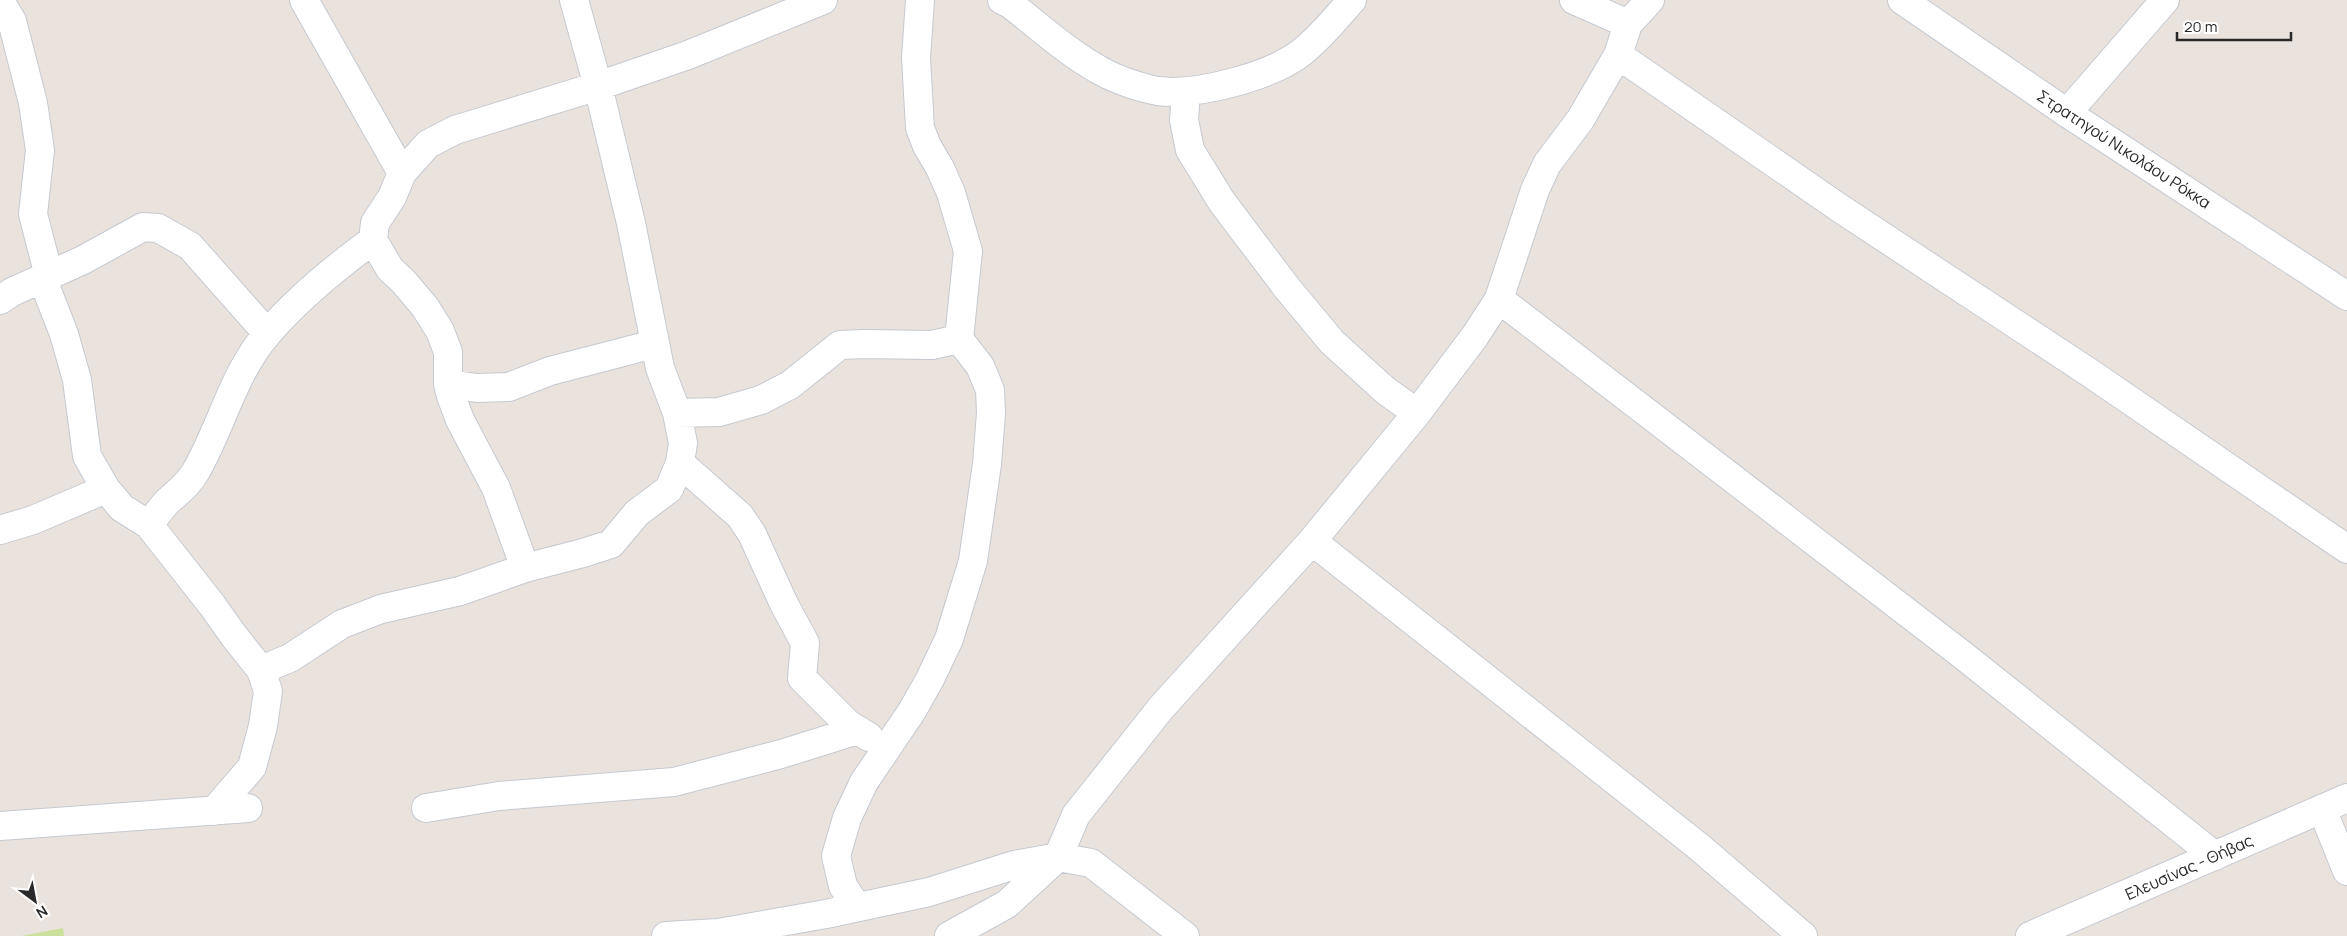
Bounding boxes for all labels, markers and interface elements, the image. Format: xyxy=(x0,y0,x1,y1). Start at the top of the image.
scale bar xyxy=(2177,10,2291,42)
text: 20 m xyxy=(2184,16,2217,37)
street label: Στρατηγού Νικολάου Ρόκκα xyxy=(2033,84,2215,214)
street label: Ελευσίνας - Θήβας xyxy=(2122,829,2257,905)
north arrow xyxy=(10,876,60,926)
text: N xyxy=(33,902,51,923)

